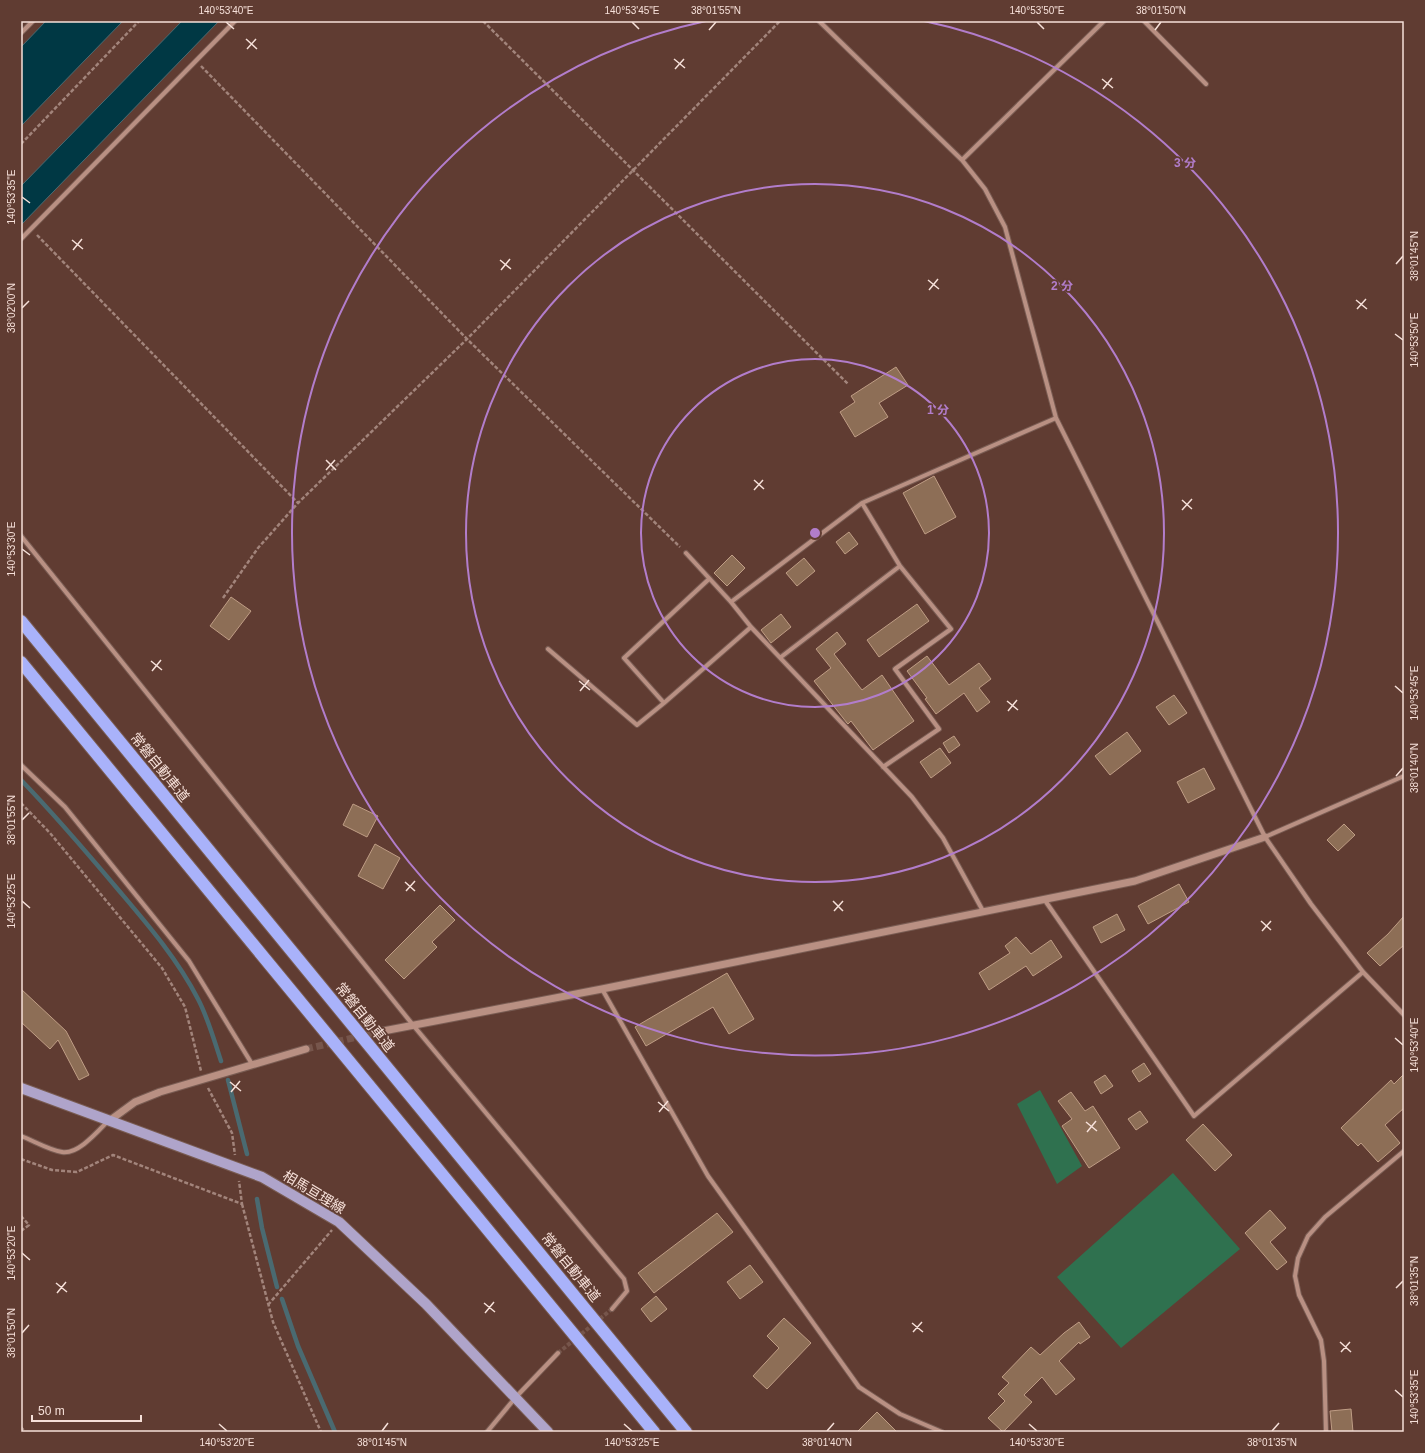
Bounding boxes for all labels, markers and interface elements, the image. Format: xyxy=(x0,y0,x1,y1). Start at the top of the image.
text: 140°53'40"E xyxy=(198,5,254,16)
text: 140°53'45"E xyxy=(604,5,660,16)
text: 38°01'55"N xyxy=(691,5,741,16)
text: 140°53'50"E xyxy=(1009,5,1065,16)
text: 38°01'50"N xyxy=(1136,5,1186,16)
text: 3 分 xyxy=(1174,156,1196,170)
text: 140°53'35"E xyxy=(6,169,17,225)
text: 38°01'45"N xyxy=(1409,231,1420,281)
text: 2 分 xyxy=(1051,279,1073,293)
text: 38°02'00"N xyxy=(6,283,17,333)
text: 140°53'50"E xyxy=(1409,312,1420,368)
text: 1 分 xyxy=(927,403,949,417)
text: 140°53'30"E xyxy=(6,521,17,577)
centre of rings xyxy=(808,526,822,540)
text: 140°53'45"E xyxy=(1409,665,1420,721)
street label: 常磐自動車道 xyxy=(127,729,193,805)
text: 38°01'40"N xyxy=(1409,743,1420,793)
text: 38°01'55"N xyxy=(6,795,17,845)
text: 140°53'25"E xyxy=(6,873,17,929)
street label: 常磐自動車道 xyxy=(332,979,398,1055)
text: 140°53'40"E xyxy=(1409,1017,1420,1073)
street label: 相馬亘理線 xyxy=(280,1167,348,1217)
text: 140°53'20"E xyxy=(6,1225,17,1281)
street label: 常磐自動車道 xyxy=(538,1229,604,1305)
text: 38°01'35"N xyxy=(1409,1256,1420,1306)
text: 38°01'50"N xyxy=(6,1308,17,1358)
text: 140°53'35"E xyxy=(1409,1369,1420,1425)
scale bar xyxy=(32,1397,141,1423)
text: 50 m xyxy=(38,1404,65,1418)
text: 140°53'20"E xyxy=(199,1437,255,1448)
text: 38°01'45"N xyxy=(357,1437,407,1448)
text: 140°53'25"E xyxy=(604,1437,660,1448)
text: 38°01'40"N xyxy=(802,1437,852,1448)
text: 140°53'30"E xyxy=(1009,1437,1065,1448)
text: 38°01'35"N xyxy=(1247,1437,1297,1448)

